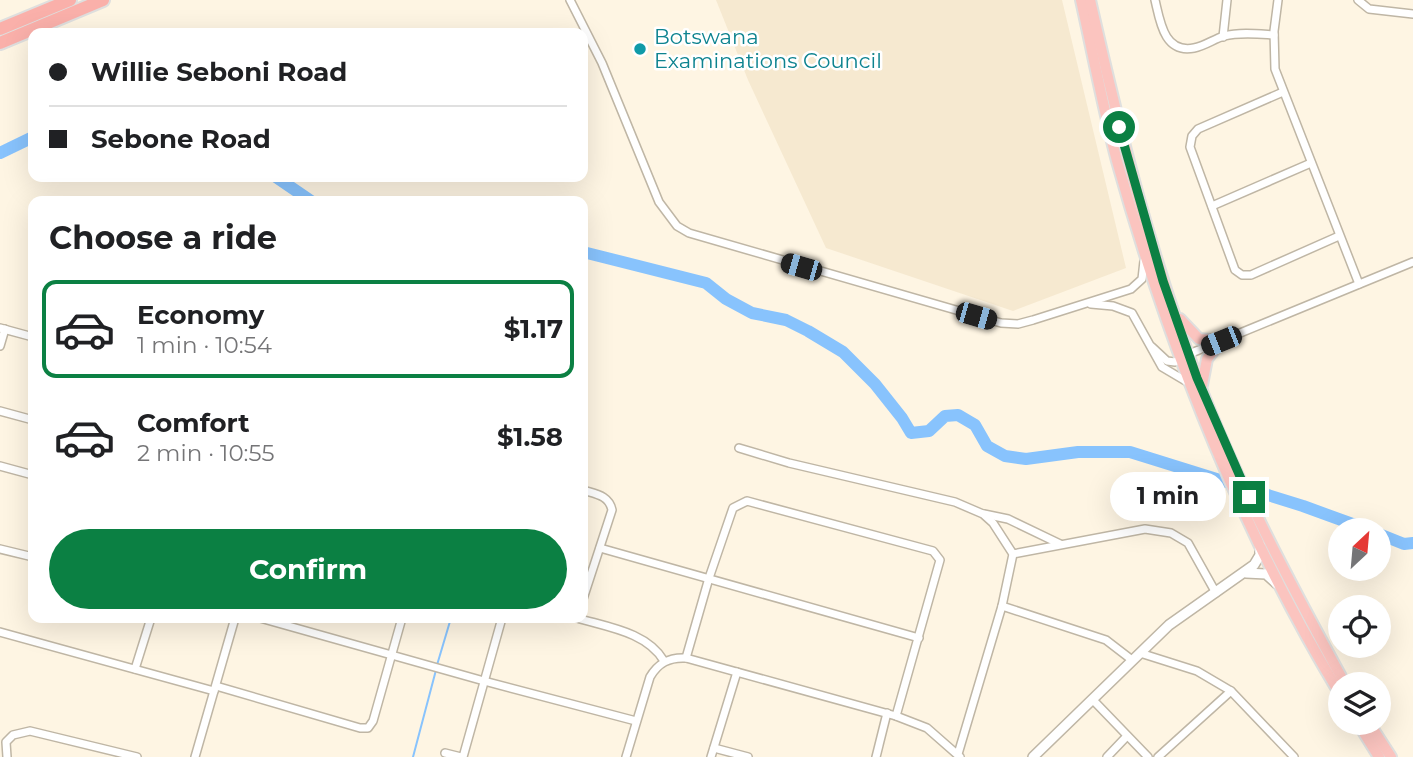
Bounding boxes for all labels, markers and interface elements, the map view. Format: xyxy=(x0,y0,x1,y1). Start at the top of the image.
place label: Botswana Examinations Council xyxy=(654,24,882,73)
marker: Botswana Examinations Council xyxy=(632,41,648,57)
text: Willie Seboni Road xyxy=(91,56,347,88)
route start xyxy=(1103,111,1135,143)
text: Sebone Road xyxy=(91,123,271,155)
text: Choose a ride xyxy=(49,218,277,257)
car xyxy=(778,251,825,283)
icon: car xyxy=(53,298,116,361)
text: Economy xyxy=(137,299,264,331)
car xyxy=(953,300,1000,332)
text: $1.17 xyxy=(504,313,563,345)
car xyxy=(1198,323,1245,359)
text: 1 min · 10:54 xyxy=(137,331,272,359)
icon: car xyxy=(53,406,116,469)
text: Comfort xyxy=(137,407,249,439)
text: $1.58 xyxy=(497,421,563,453)
text: 2 min · 10:55 xyxy=(137,439,274,467)
callout: 1 min xyxy=(1109,472,1224,522)
route end xyxy=(1233,481,1265,513)
text: 1 min xyxy=(1137,482,1199,510)
north arrow xyxy=(1328,518,1391,581)
map controls xyxy=(1328,518,1391,735)
button: Confirm xyxy=(49,529,567,609)
button: locate xyxy=(1328,595,1391,658)
button: layers xyxy=(1328,672,1391,735)

